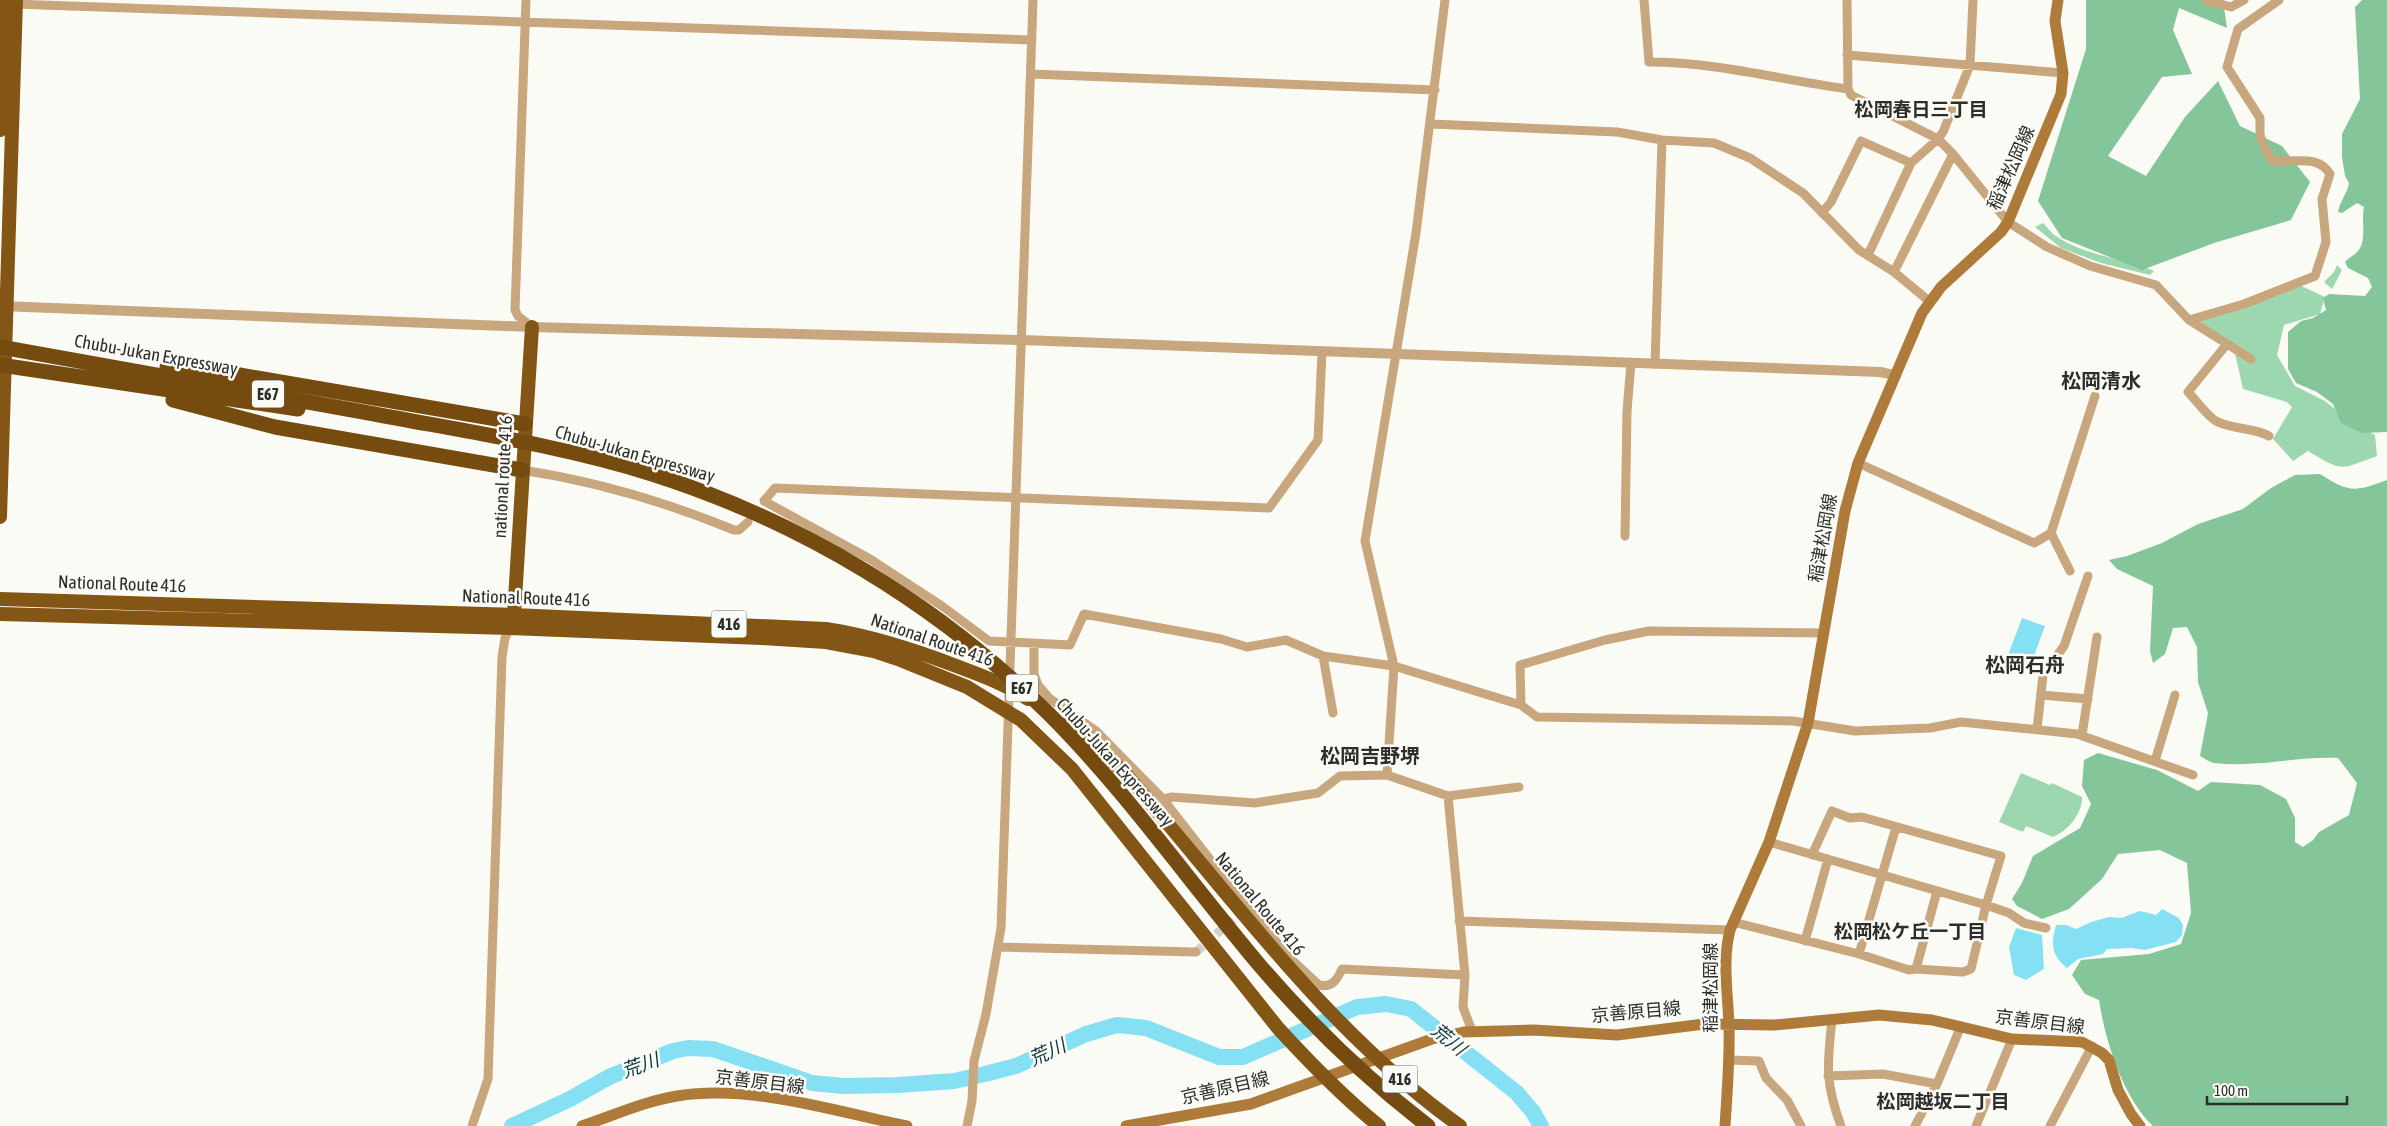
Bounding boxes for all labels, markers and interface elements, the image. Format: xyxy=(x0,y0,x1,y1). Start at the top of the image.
district label: 松岡春日三丁目 xyxy=(1854,98,1988,120)
street label: 稲津松岡線 xyxy=(1983,122,2038,213)
street label: Chubu-Jukan Expressway xyxy=(73,330,239,379)
district label: 松岡清水 xyxy=(2061,369,2141,392)
road number: E67 xyxy=(252,380,284,408)
street label: national route 416 xyxy=(489,415,516,539)
street label: Chubu-Jukan Expressway xyxy=(553,421,717,486)
street label: 稲津松岡線 xyxy=(1804,492,1841,584)
street label: National Route 416 xyxy=(58,571,186,596)
street label: National Route 416 xyxy=(462,585,590,610)
street label: National Route 416 xyxy=(868,609,996,670)
road number: 416 xyxy=(712,610,746,638)
district label: 松岡石舟 xyxy=(1985,653,2065,676)
road number: E67 xyxy=(1006,674,1038,701)
street label: Chubu-Jukan Expressway xyxy=(1052,693,1178,830)
district label: 松岡吉野堺 xyxy=(1320,744,1420,767)
street label: National Route 416 xyxy=(1211,848,1310,960)
district label: 松岡松ケ丘一丁目 xyxy=(1834,920,1986,942)
street label: 稲津松岡線 xyxy=(1700,943,1721,1033)
street label: 京善原目線 xyxy=(1590,997,1682,1026)
street label: 京善原目線 xyxy=(1994,1006,2086,1037)
water label: 荒川 xyxy=(1427,1018,1472,1061)
water label: 荒川 xyxy=(1025,1033,1071,1070)
water label: 荒川 xyxy=(618,1047,663,1082)
street label: 京善原目線 xyxy=(714,1066,806,1097)
road number: 416 xyxy=(1382,1066,1418,1092)
street label: 京善原目線 xyxy=(1179,1067,1271,1108)
scale bar xyxy=(2207,1074,2347,1106)
text: 100 m xyxy=(2214,1082,2248,1099)
district label: 松岡越坂二丁目 xyxy=(1876,1090,2010,1112)

